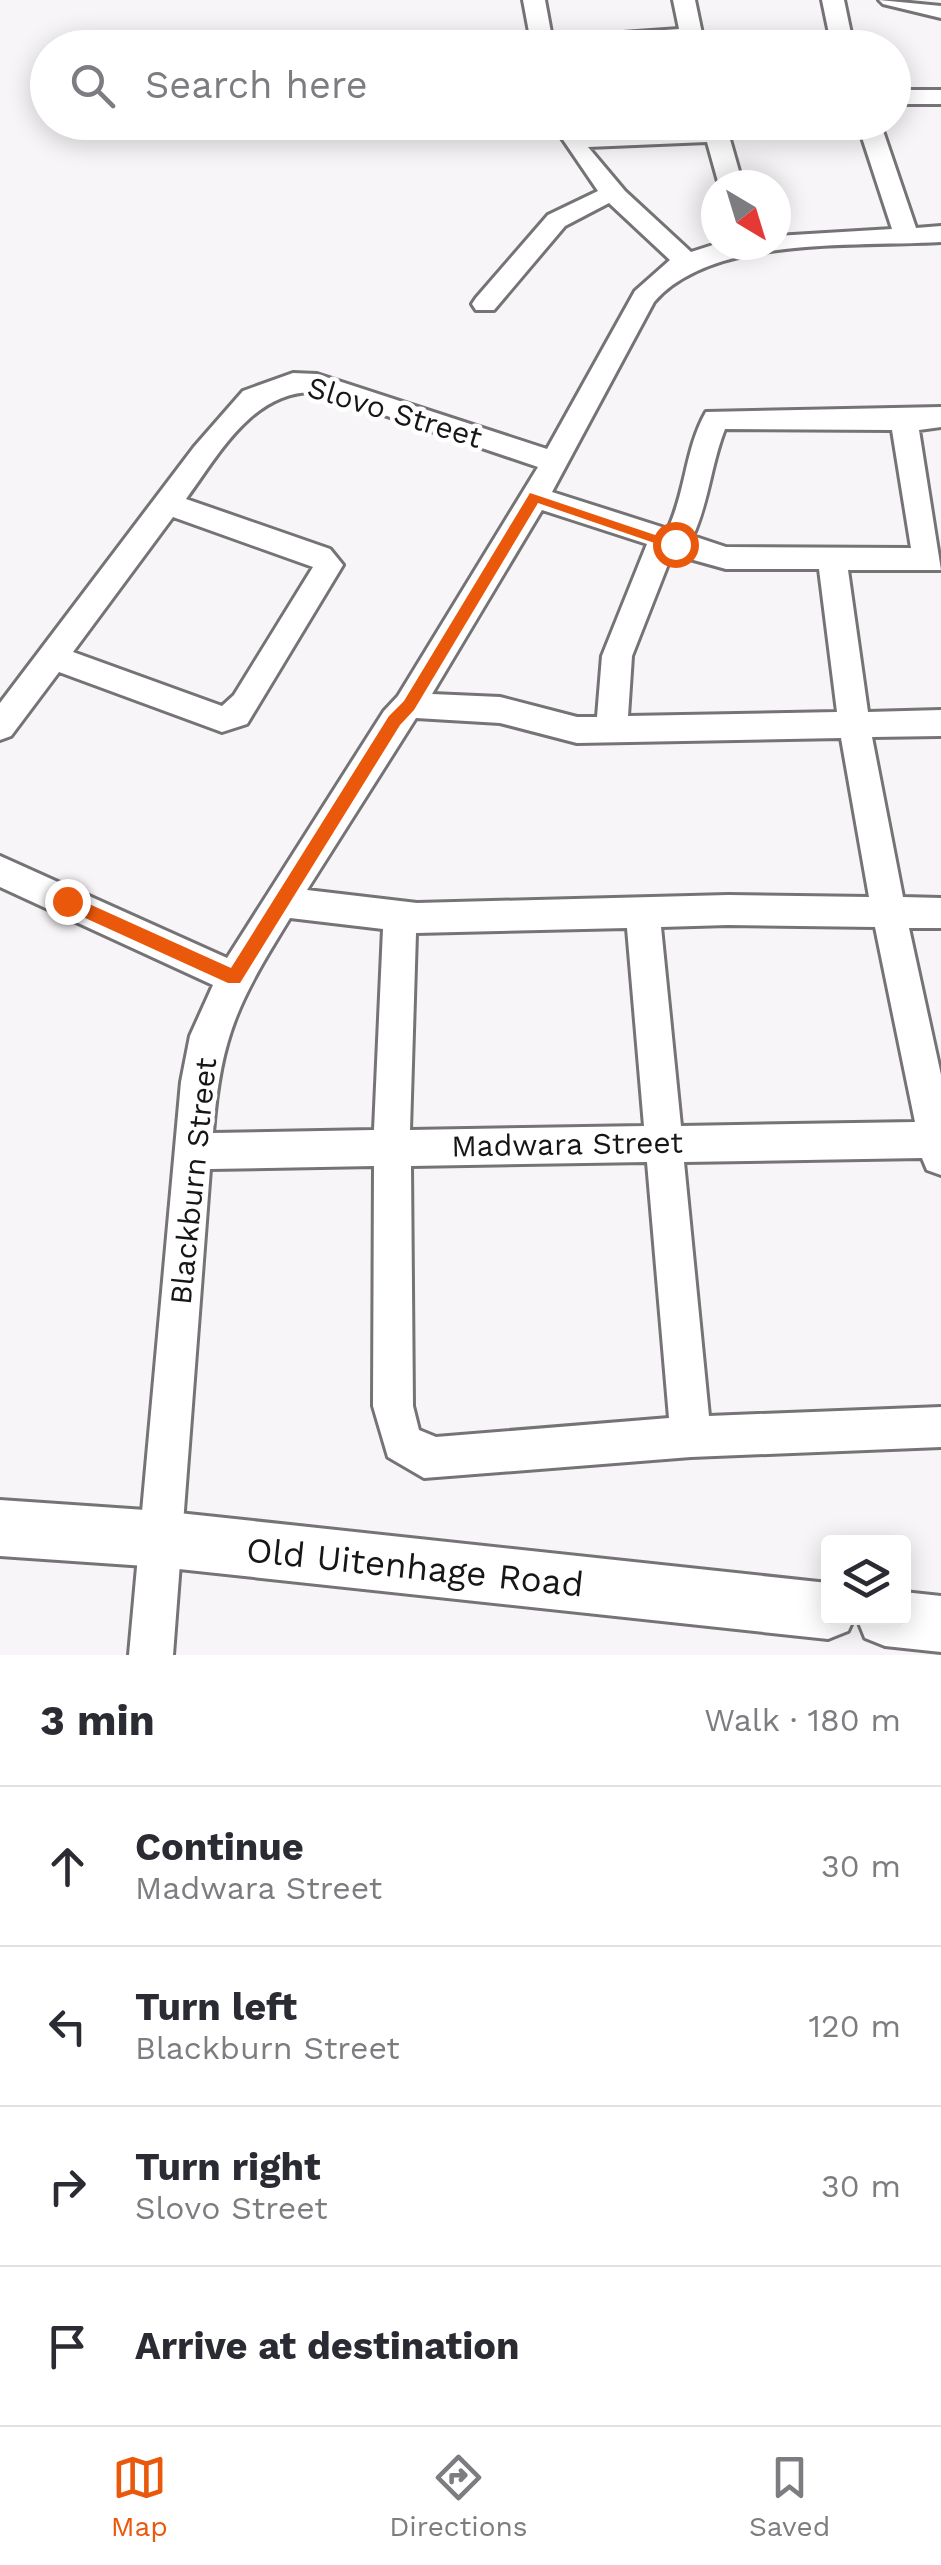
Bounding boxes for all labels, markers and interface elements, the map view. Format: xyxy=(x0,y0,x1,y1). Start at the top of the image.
search box xyxy=(30,30,911,140)
icon: search xyxy=(65,58,120,113)
text: Search here xyxy=(145,63,368,107)
north arrow xyxy=(701,170,791,260)
street label: Slovo Street xyxy=(304,369,487,455)
route start xyxy=(653,522,699,568)
route end xyxy=(45,879,91,925)
street label: Blackburn Street xyxy=(163,1055,223,1306)
street label: Madwara Street xyxy=(451,1124,684,1164)
street label: Old Uitenhage Road xyxy=(244,1528,586,1606)
map controls xyxy=(821,1535,911,1625)
button: layers xyxy=(821,1535,911,1625)
text: 3 min xyxy=(40,1696,155,1745)
text: Walk · 180 m xyxy=(704,1701,901,1739)
text: Continue xyxy=(135,1825,304,1869)
icon: ahead xyxy=(40,1839,95,1894)
text: 30 m xyxy=(821,1847,901,1885)
text: Madwara Street xyxy=(135,1869,382,1907)
text: Turn left xyxy=(135,1985,297,2029)
icon: left xyxy=(40,1999,95,2054)
text: 120 m xyxy=(809,2007,901,2045)
text: Blackburn Street xyxy=(135,2029,400,2067)
text: Turn right xyxy=(135,2145,321,2189)
icon: right xyxy=(40,2159,95,2214)
text: 30 m xyxy=(821,2167,901,2205)
text: Slovo Street xyxy=(135,2189,328,2227)
icon: arrive xyxy=(40,2319,95,2374)
text: Arrive at destination xyxy=(135,2324,520,2368)
tab: Map xyxy=(111,2450,168,2543)
tab: Directions xyxy=(389,2450,528,2543)
tab: Saved xyxy=(749,2450,830,2543)

